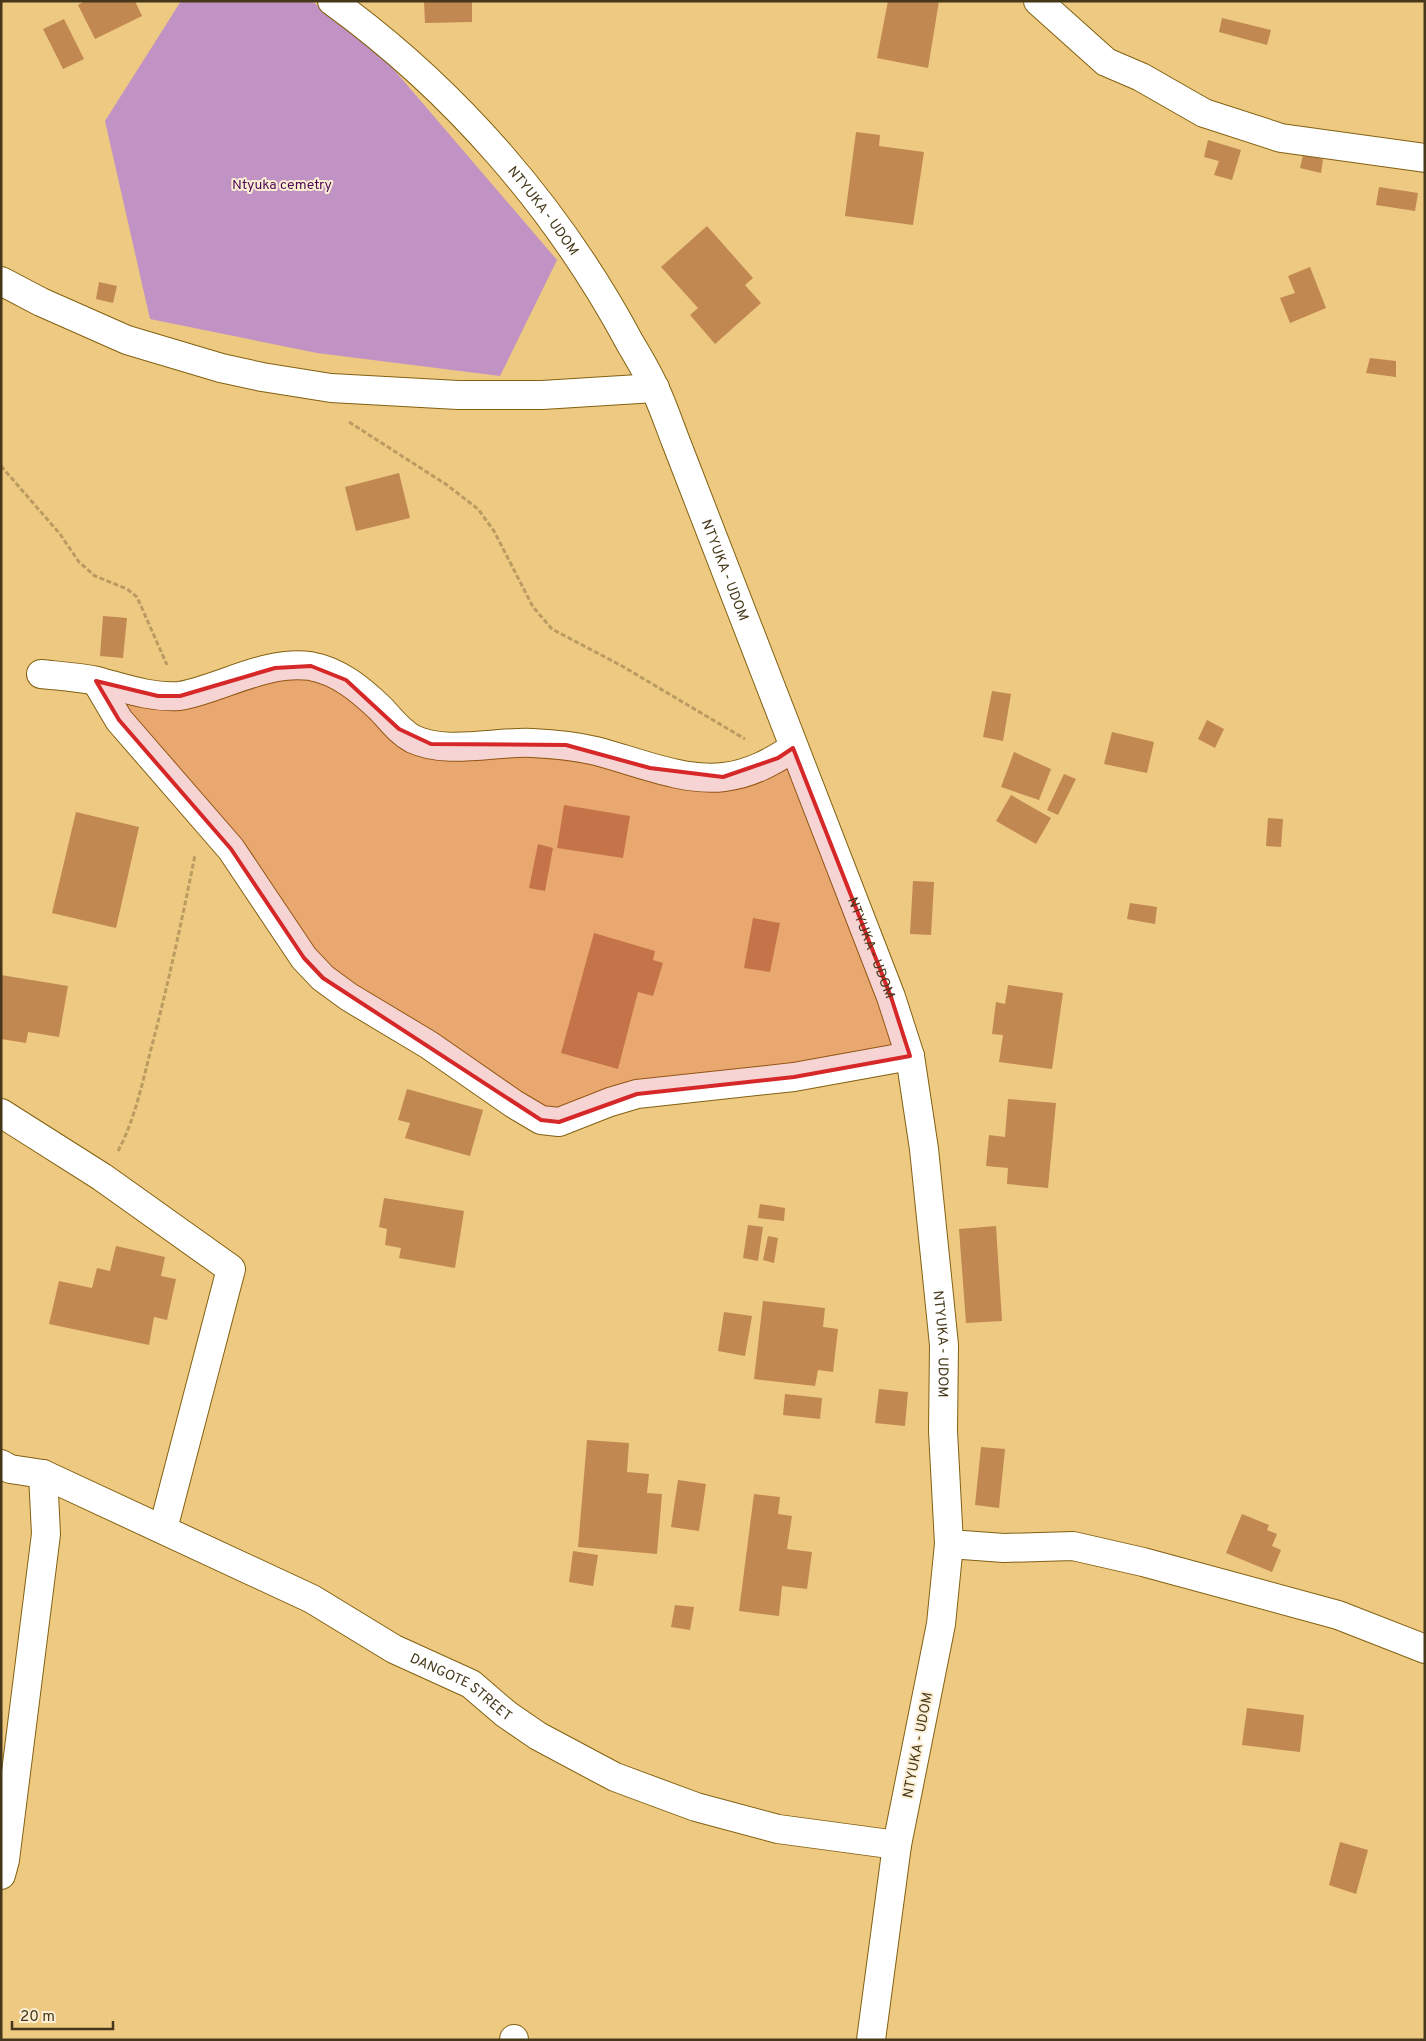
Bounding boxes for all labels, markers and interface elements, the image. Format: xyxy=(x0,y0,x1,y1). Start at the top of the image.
street label: NTYUKA - UDOM xyxy=(503,163,582,259)
park label: Ntyuka cemetry xyxy=(232,177,332,194)
street label: NTYUKA - UDOM xyxy=(697,517,752,624)
street label: NTYUKA - UDOM xyxy=(843,895,898,1001)
street label: NTYUKA - UDOM xyxy=(928,1290,951,1398)
street label: DANGOTE STREET xyxy=(407,1650,515,1725)
street label: NTYUKA - UDOM xyxy=(900,1691,937,1800)
scale bar xyxy=(12,1998,114,2030)
text: 20 m xyxy=(20,2008,55,2027)

